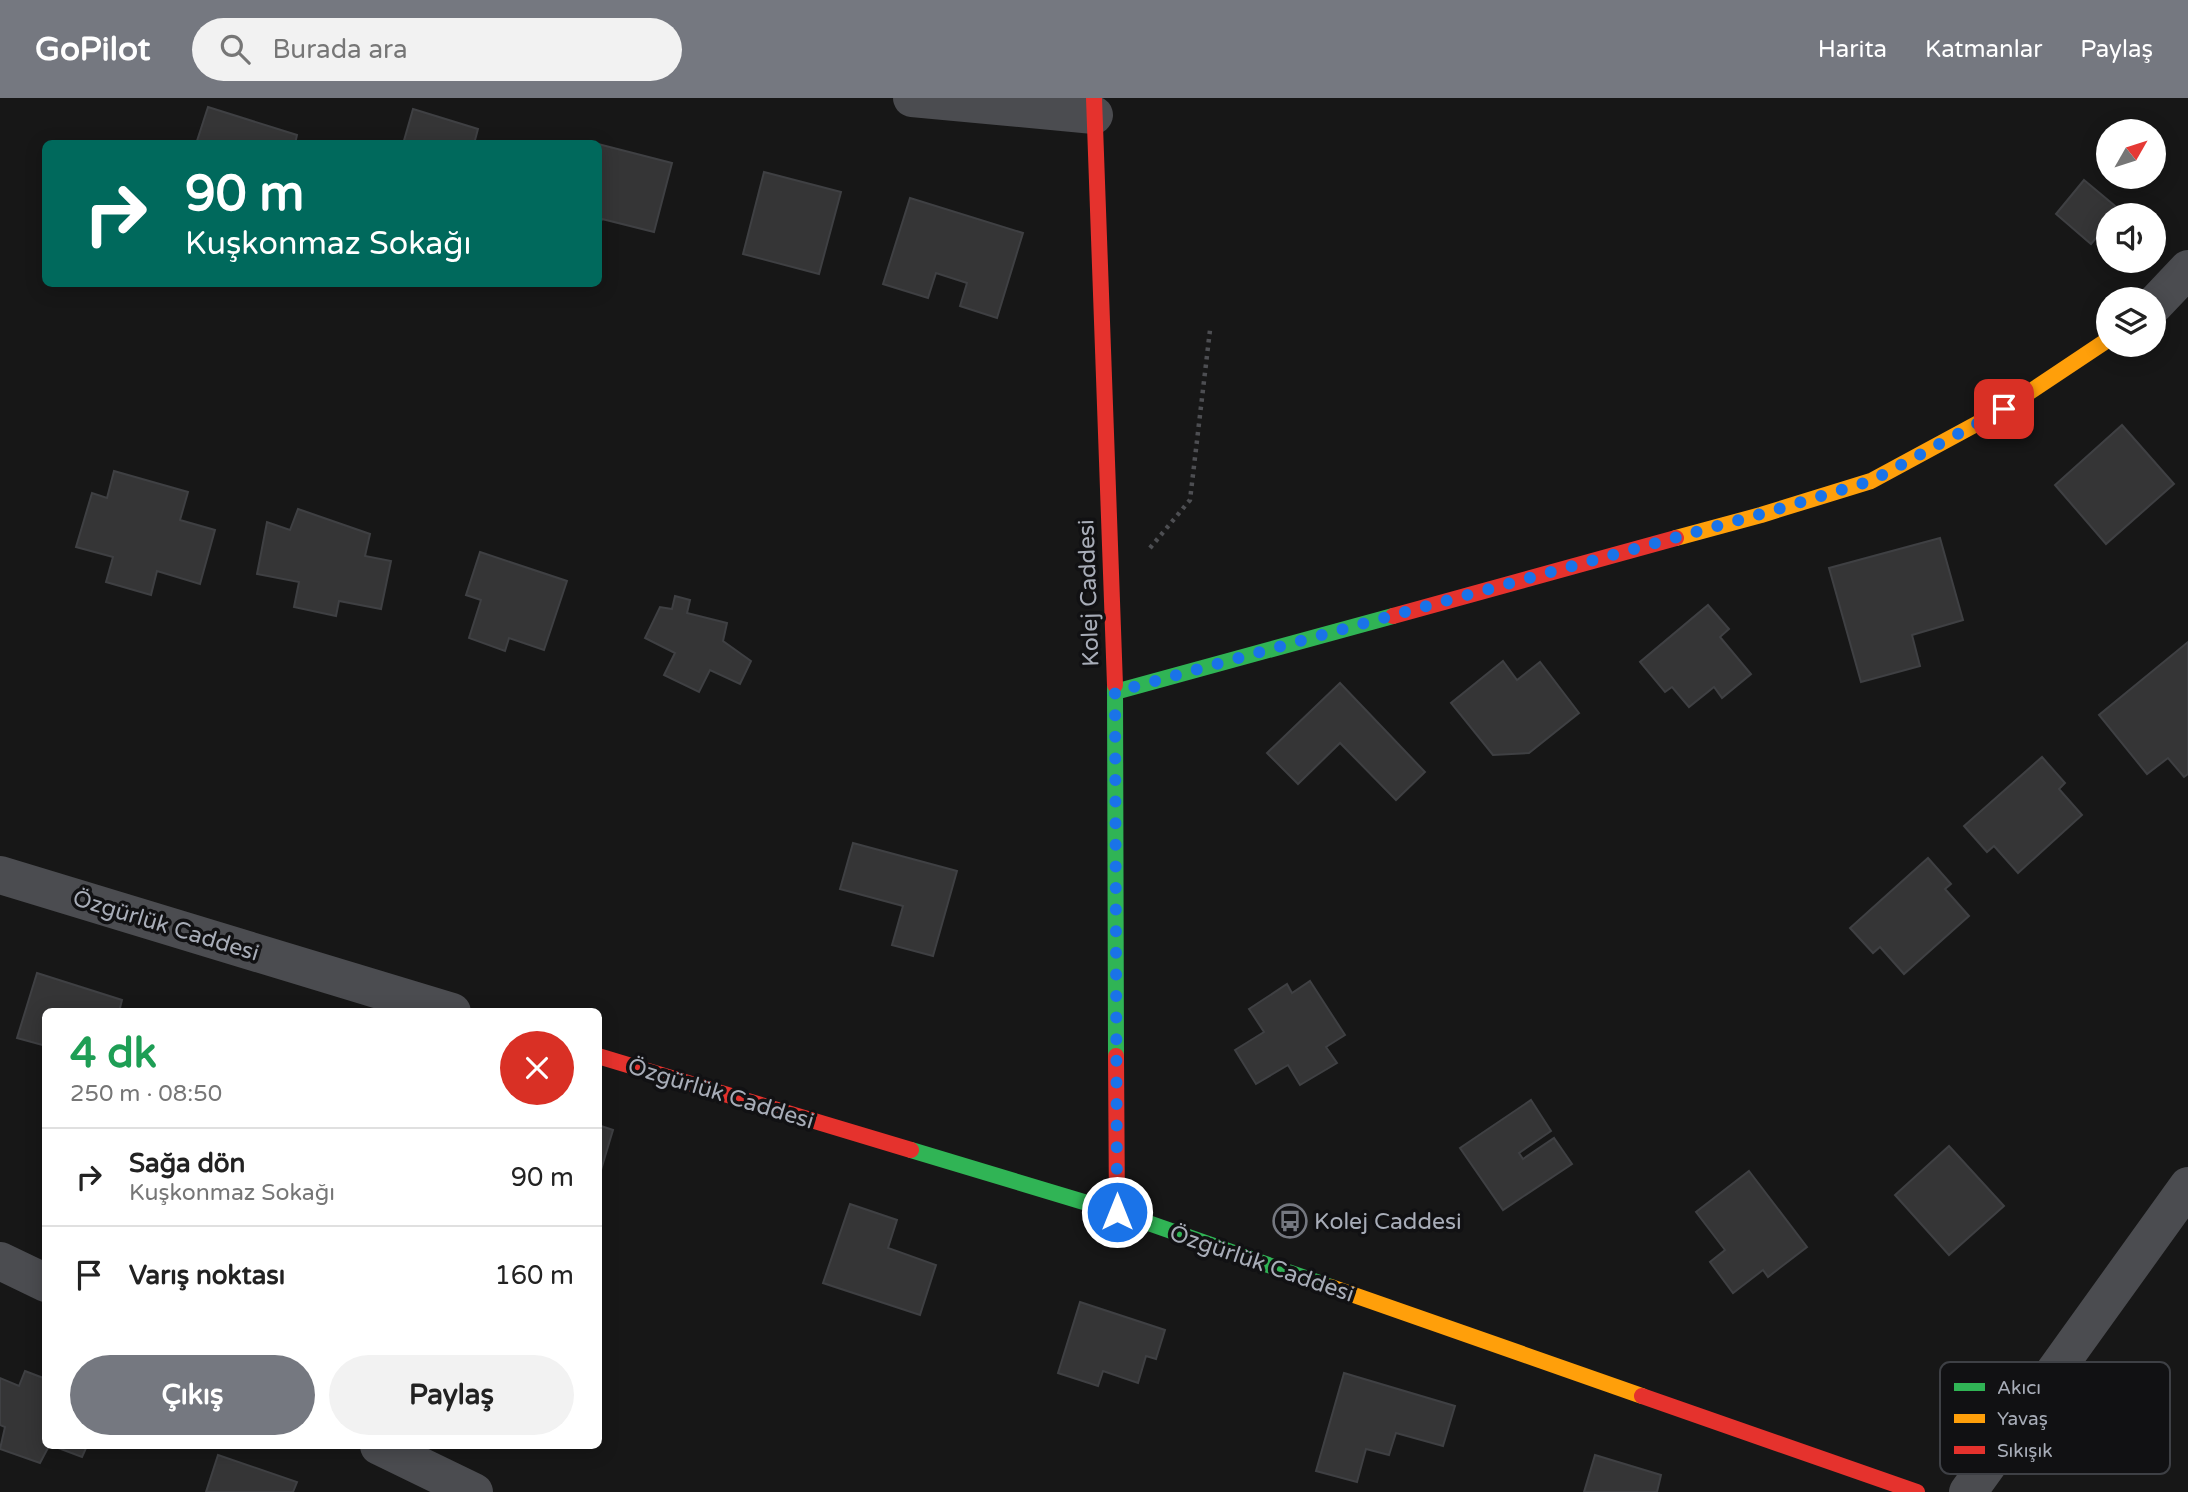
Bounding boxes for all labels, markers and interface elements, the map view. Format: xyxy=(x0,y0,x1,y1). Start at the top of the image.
search box xyxy=(192,18,682,81)
text: GoPilot xyxy=(35,30,150,69)
icon: search xyxy=(216,30,254,68)
text: Burada ara xyxy=(272,34,408,65)
text: Harita xyxy=(1818,35,1887,64)
text: Katmanlar xyxy=(1925,35,2042,64)
text: Paylaş xyxy=(2080,35,2153,64)
north arrow xyxy=(2096,119,2166,189)
map controls xyxy=(2096,119,2166,357)
text: 90 m xyxy=(185,165,304,224)
icon: right xyxy=(70,168,161,259)
button: sound xyxy=(2096,203,2166,273)
text: Kuşkonmaz Sokağı xyxy=(185,225,471,263)
button: layers xyxy=(2096,287,2166,357)
pin xyxy=(1974,379,2034,439)
icon: arrive xyxy=(1985,390,2023,428)
street label: Kolej Caddesi xyxy=(1072,519,1106,667)
street label: Özgürlük Caddesi xyxy=(69,884,262,968)
text: 4 dk xyxy=(70,1028,157,1079)
button: close xyxy=(500,1031,574,1105)
street label: Özgürlük Caddesi xyxy=(624,1052,817,1136)
text: 250 m · 08:50 xyxy=(70,1080,222,1108)
text: Sağa dön xyxy=(129,1148,245,1179)
icon: right xyxy=(70,1158,108,1196)
text: 90 m xyxy=(511,1162,574,1193)
position arrow xyxy=(1080,1175,1154,1249)
text: Kuşkonmaz Sokağı xyxy=(129,1179,335,1207)
bus stop icon: Kolej Caddesi xyxy=(1271,1202,1309,1240)
place label: Kolej Caddesi xyxy=(1314,1208,1462,1236)
street label: Özgürlük Caddesi xyxy=(1166,1219,1358,1309)
icon: arrive xyxy=(70,1256,108,1294)
text: Varış noktası xyxy=(129,1260,285,1291)
text: 160 m xyxy=(494,1260,574,1291)
button: Çıkış xyxy=(70,1355,315,1435)
button: Paylaş xyxy=(329,1355,574,1435)
legend xyxy=(1940,1362,2170,1474)
text: Akıcı xyxy=(1997,1377,2041,1399)
text: Yavaş xyxy=(1997,1408,2048,1430)
text: Sıkışık xyxy=(1997,1440,2053,1462)

